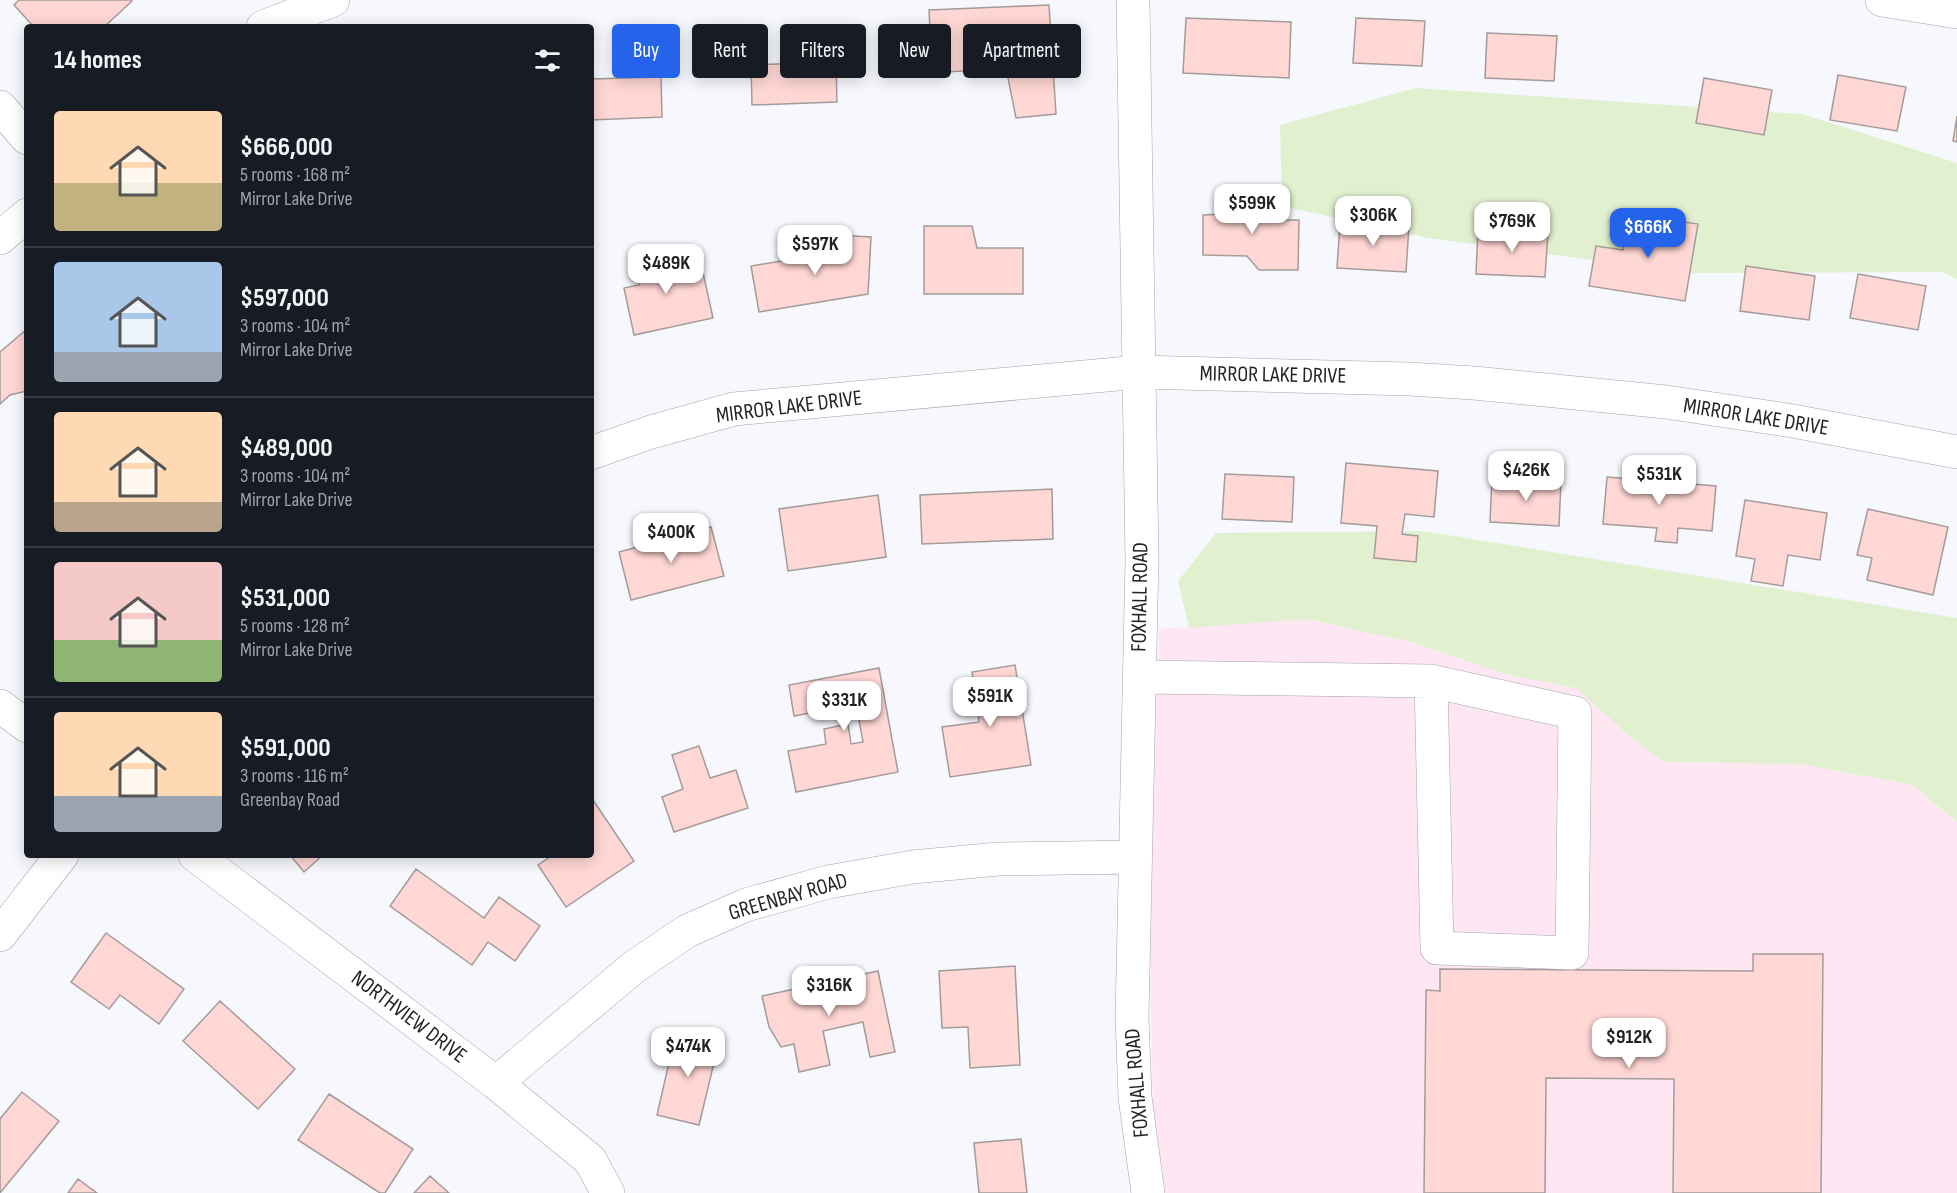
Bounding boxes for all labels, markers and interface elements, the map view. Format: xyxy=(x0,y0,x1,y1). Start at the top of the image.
chip: Buy xyxy=(612,24,680,78)
chip: Rent xyxy=(692,24,768,78)
chip: Filters xyxy=(780,24,866,78)
chip: New xyxy=(878,24,951,78)
chip: Apartment xyxy=(963,24,1081,78)
icon: filters xyxy=(531,44,564,77)
text: 14 homes xyxy=(54,45,142,76)
text: $666,000 xyxy=(240,132,333,163)
icon: home xyxy=(102,135,174,207)
text: 5 rooms · 168 m² xyxy=(240,163,350,187)
pin: $599K xyxy=(1210,184,1294,235)
text: Mirror Lake Drive xyxy=(240,187,353,211)
text: $599K xyxy=(1228,191,1276,215)
pin: $306K xyxy=(1331,196,1415,247)
pin: $769K xyxy=(1470,202,1554,253)
text: $306K xyxy=(1349,203,1397,227)
pin: $666K xyxy=(1606,208,1690,259)
text: $769K xyxy=(1488,209,1536,233)
text: $666K xyxy=(1624,215,1672,239)
pin: $597K xyxy=(773,225,857,276)
text: $597K xyxy=(791,232,839,256)
pin: $489K xyxy=(624,244,708,295)
text: $489K xyxy=(642,251,690,275)
text: $597,000 xyxy=(240,283,329,314)
icon: home xyxy=(102,286,174,358)
text: 3 rooms · 104 m² xyxy=(240,314,350,338)
text: Mirror Lake Drive xyxy=(240,338,353,362)
street label: MIRROR LAKE DRIVE xyxy=(1199,360,1347,390)
street label: MIRROR LAKE DRIVE xyxy=(715,385,863,429)
street label: MIRROR LAKE DRIVE xyxy=(1681,392,1831,442)
text: $489,000 xyxy=(240,433,333,464)
icon: home xyxy=(102,436,174,508)
pin: $426K xyxy=(1484,451,1568,502)
pin: $531K xyxy=(1617,455,1701,506)
text: $426K xyxy=(1502,458,1550,482)
text: $531K xyxy=(1636,462,1682,486)
text: 3 rooms · 104 m² xyxy=(240,464,350,488)
text: Mirror Lake Drive xyxy=(240,488,353,512)
pin: $400K xyxy=(629,513,713,564)
text: $400K xyxy=(647,520,695,544)
street label: FOXHALL ROAD xyxy=(1126,542,1154,652)
text: $531,000 xyxy=(240,583,330,614)
icon: home xyxy=(102,586,174,658)
text: 5 rooms · 128 m² xyxy=(240,614,350,638)
text: Mirror Lake Drive xyxy=(240,638,353,662)
pin: $591K xyxy=(948,677,1032,728)
pin: $331K xyxy=(802,681,886,732)
text: $591K xyxy=(967,684,1013,708)
text: $331K xyxy=(821,688,867,712)
text: $591,000 xyxy=(240,733,331,764)
icon: home xyxy=(102,736,174,808)
text: 3 rooms · 116 m² xyxy=(240,764,349,788)
text: Greenbay Road xyxy=(240,788,340,812)
street label: GREENBAY ROAD xyxy=(725,867,851,927)
street label: NORTHVIEW DRIVE xyxy=(346,965,472,1069)
pin: $316K xyxy=(787,966,871,1017)
text: $316K xyxy=(806,973,852,997)
pin: $912K xyxy=(1587,1018,1671,1069)
text: $912K xyxy=(1606,1025,1652,1049)
pin: $474K xyxy=(646,1027,730,1078)
street label: FOXHALL ROAD xyxy=(1119,1027,1155,1139)
text: $474K xyxy=(665,1034,711,1058)

